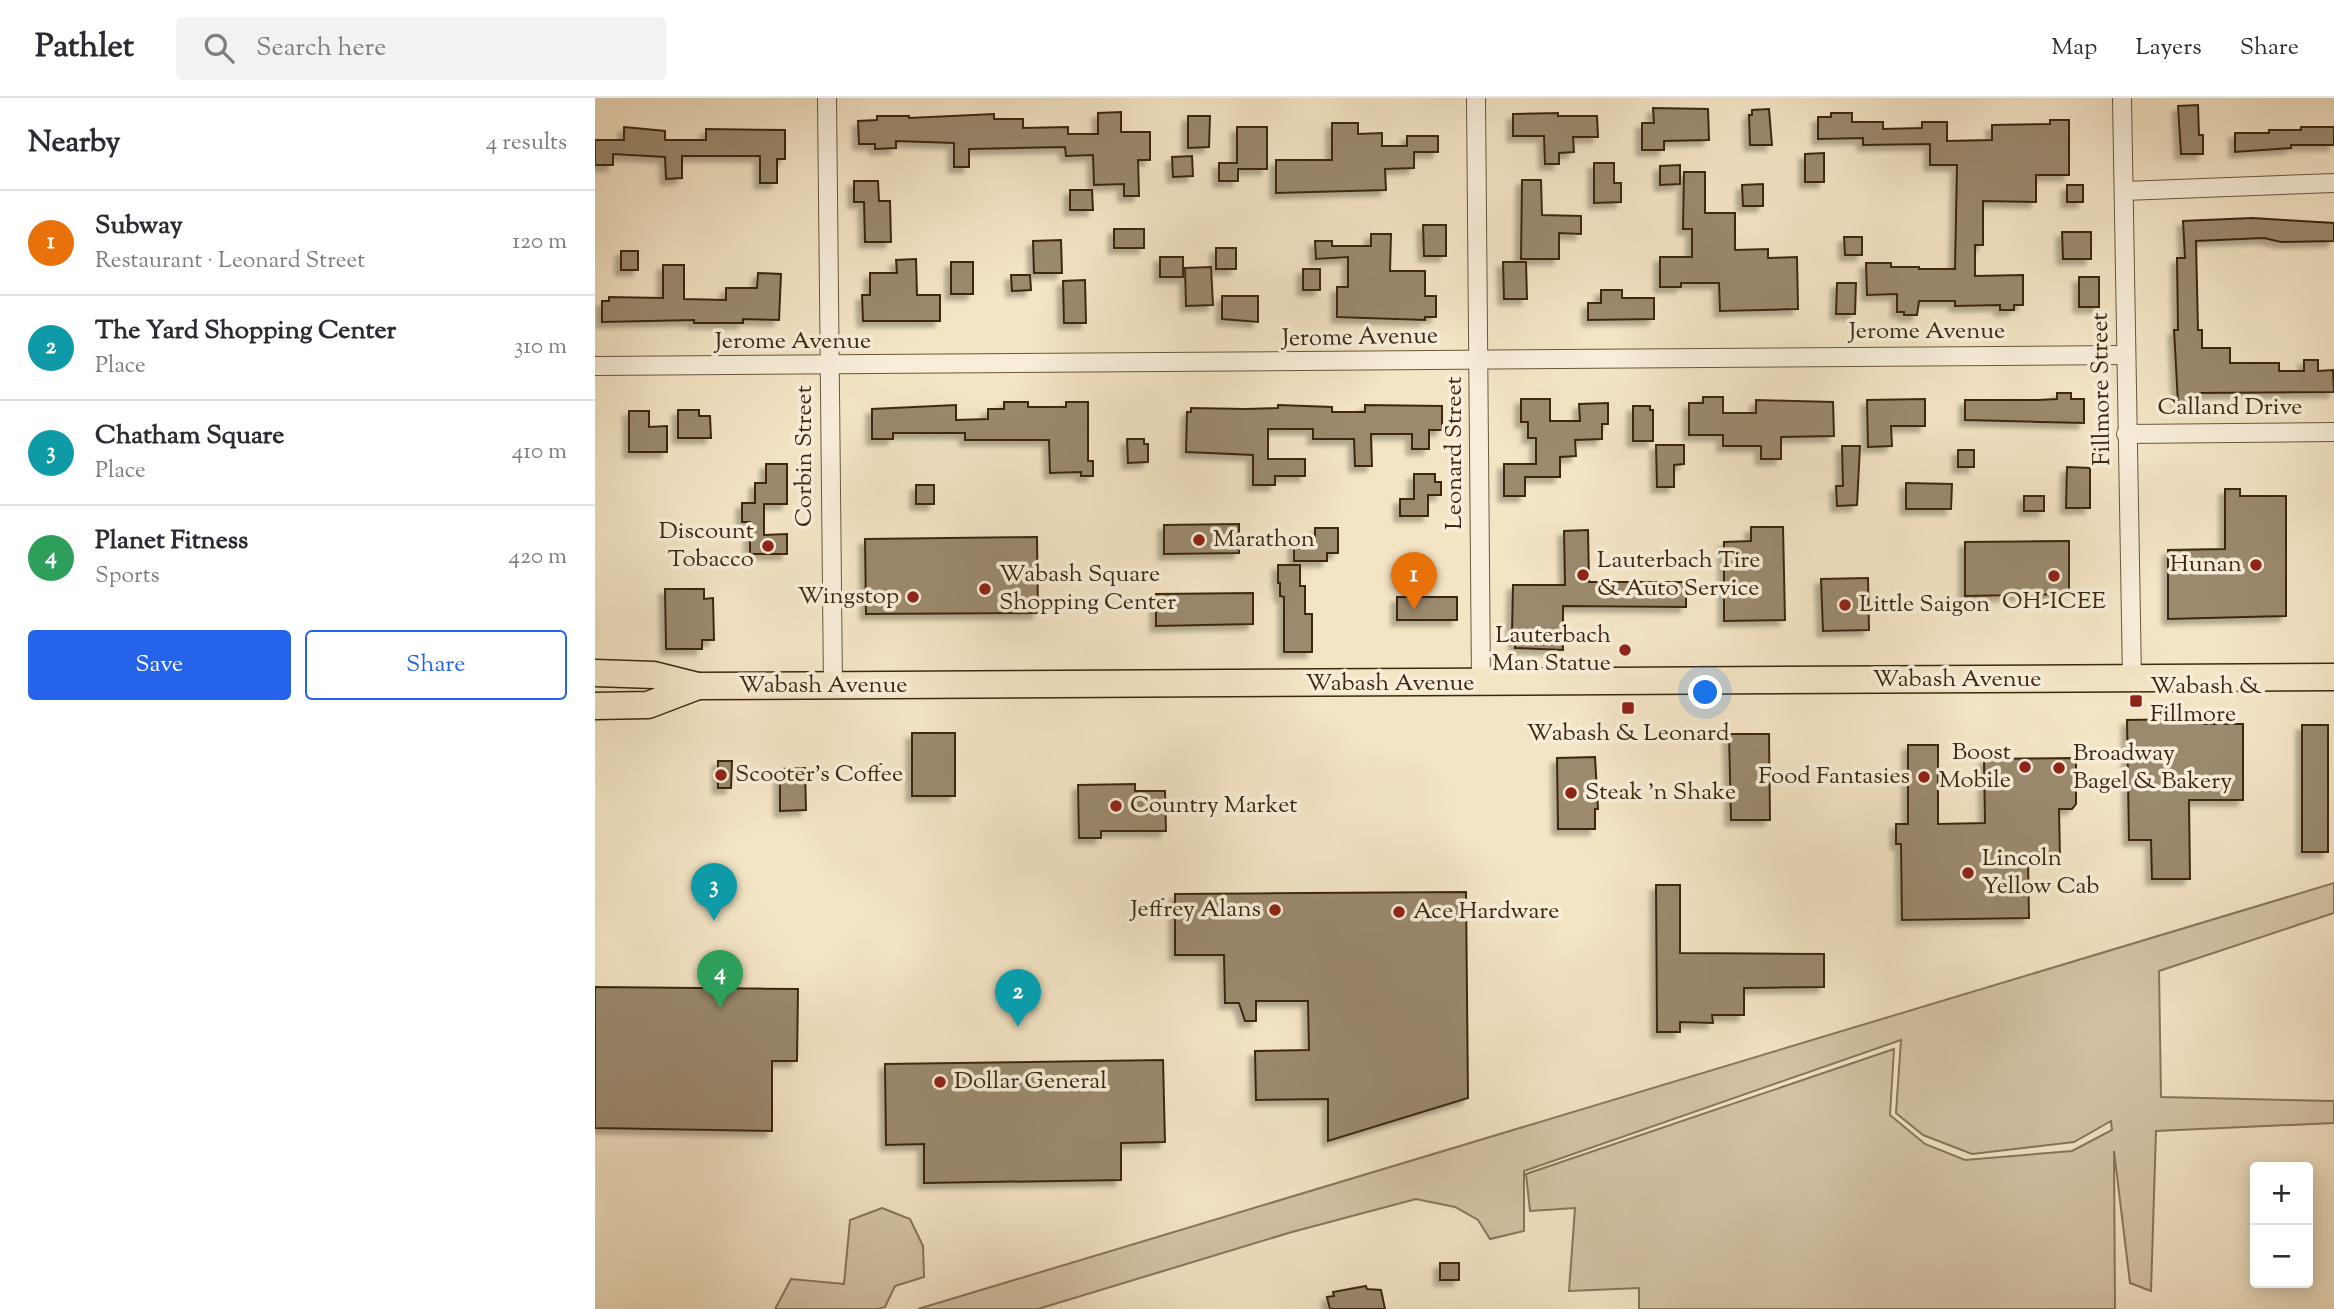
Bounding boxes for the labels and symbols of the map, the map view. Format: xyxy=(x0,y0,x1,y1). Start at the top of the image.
street label: Fillmore Street xyxy=(2084,312,2120,466)
street label: Jerome Avenue xyxy=(1847,315,2005,349)
street label: Jerome Avenue xyxy=(1280,320,1438,356)
street label: Jerome Avenue xyxy=(713,325,871,359)
street label: Leonard Street xyxy=(1438,376,1472,530)
street label: Corbin Street xyxy=(788,385,822,527)
street label: Calland Drive xyxy=(2158,391,2302,425)
place label: Discount Tobacco xyxy=(659,515,754,577)
place label: Marathon xyxy=(1213,523,1315,557)
marker: Marathon xyxy=(1191,532,1207,548)
marker: Discount Tobacco xyxy=(760,538,776,554)
place label: Lauterbach Tire & Auto Service xyxy=(1597,544,1761,606)
place label: Hunan xyxy=(2170,548,2242,582)
pin: 1 xyxy=(1391,552,1437,610)
marker: Hunan xyxy=(2248,557,2264,573)
place label: Wabash Square Shopping Center xyxy=(999,558,1176,620)
marker: Lauterbach Tire & Auto Service xyxy=(1575,567,1591,583)
marker: OH-ICEE xyxy=(2046,568,2062,584)
place label: Wingstop xyxy=(797,580,899,614)
marker: Wabash Square Shopping Center xyxy=(977,581,993,597)
place label: OH-ICEE xyxy=(2002,585,2106,619)
place label: Little Saigon xyxy=(1859,588,1990,622)
marker: Wingstop xyxy=(905,589,921,605)
marker: Little Saigon xyxy=(1837,597,1853,613)
place label: Lauterbach Man Statue xyxy=(1492,619,1611,681)
marker: Lauterbach Man Statue xyxy=(1617,642,1633,658)
street label: Wabash Avenue xyxy=(1872,663,2042,697)
street label: Wabash Avenue xyxy=(1305,667,1475,701)
street label: Wabash Avenue xyxy=(738,669,908,703)
place label: Wabash & Fillmore xyxy=(2150,670,2262,732)
your location xyxy=(1688,675,1722,709)
marker: Wabash & Fillmore xyxy=(2128,693,2144,709)
marker: Wabash & Leonard xyxy=(1620,700,1636,716)
place label: Wabash & Leonard xyxy=(1527,717,1730,751)
place label: Boost Mobile xyxy=(1939,736,2011,798)
place label: Broadway Bagel & Bakery xyxy=(2073,737,2232,799)
place label: Scooter's Coffee xyxy=(735,758,903,792)
marker: Boost Mobile xyxy=(2017,759,2033,775)
place label: Food Fantasies xyxy=(1758,760,1910,794)
marker: Broadway Bagel & Bakery xyxy=(2051,760,2067,776)
marker: Scooter's Coffee xyxy=(713,767,729,783)
marker: Food Fantasies xyxy=(1916,769,1932,785)
place label: Steak 'n Shake xyxy=(1585,776,1736,810)
marker: Steak 'n Shake xyxy=(1563,785,1579,801)
place label: Country Market xyxy=(1130,789,1297,823)
marker: Country Market xyxy=(1108,798,1124,814)
place label: Lincoln Yellow Cab xyxy=(1982,842,2099,904)
pin: 3 xyxy=(691,863,737,921)
marker: Lincoln Yellow Cab xyxy=(1960,865,1976,881)
place label: Jeffrey Alans xyxy=(1129,893,1261,927)
place label: Ace Hardware xyxy=(1413,895,1559,929)
marker: Jeffrey Alans xyxy=(1267,902,1283,918)
marker: Ace Hardware xyxy=(1391,904,1407,920)
pin: 4 xyxy=(697,950,743,1008)
pin: 2 xyxy=(995,969,1041,1027)
place label: Dollar General xyxy=(954,1065,1107,1099)
marker: Dollar General xyxy=(932,1074,948,1090)

